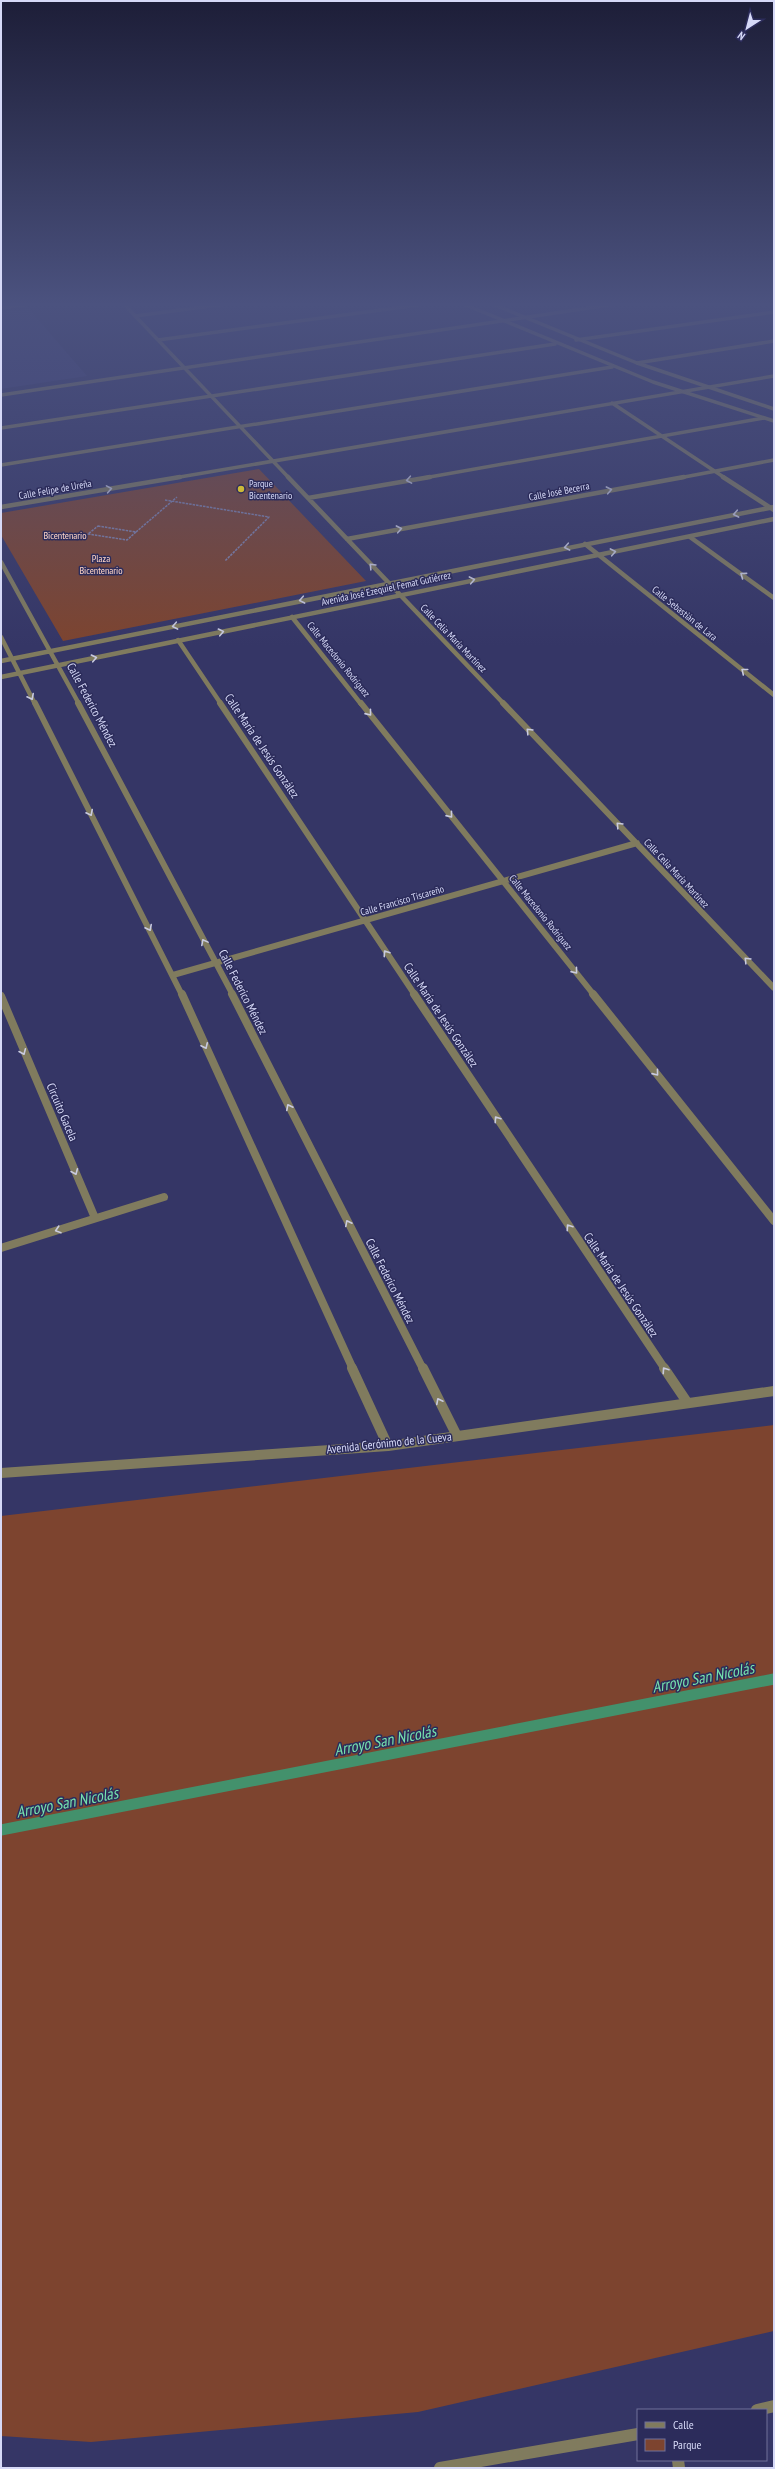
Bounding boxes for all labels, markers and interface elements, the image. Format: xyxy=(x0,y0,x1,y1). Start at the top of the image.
north arrow xyxy=(727,8,767,48)
text: N xyxy=(735,29,748,44)
one-way arrow xyxy=(406,475,412,484)
street label: Calle Felipe de Ureña xyxy=(18,477,93,502)
place label: Parque Bicentenario xyxy=(249,477,292,502)
street label: Calle José Becerra xyxy=(528,479,591,504)
marker: Parque Bicentenario xyxy=(236,484,246,494)
one-way arrow xyxy=(106,485,112,493)
one-way arrow xyxy=(606,487,612,495)
one-way arrow xyxy=(733,510,739,518)
one-way arrow xyxy=(396,526,402,534)
park label: Bicentenario xyxy=(43,529,87,542)
one-way arrow xyxy=(564,543,570,551)
one-way arrow xyxy=(610,548,616,556)
park label: Plaza Bicentenario xyxy=(79,552,123,577)
one-way arrow xyxy=(369,563,377,571)
street label: Avenida José Ezequiel Femat Gutiérrez xyxy=(320,568,452,609)
one-way arrow xyxy=(740,573,747,580)
one-way arrow xyxy=(469,576,475,584)
street label: Calle Sebastián de Lara xyxy=(649,583,720,644)
one-way arrow xyxy=(299,595,305,604)
street label: Calle Celia María Martínez xyxy=(418,601,490,676)
street label: Calle Macedonio Rodríguez xyxy=(304,619,373,700)
one-way arrow xyxy=(172,621,178,629)
one-way arrow xyxy=(218,628,224,636)
one-way arrow xyxy=(91,654,97,662)
street label: Calle Federico Méndez xyxy=(64,660,121,749)
one-way arrow xyxy=(741,669,748,676)
street label: Calle María de Jesús González xyxy=(222,691,303,801)
one-way arrow xyxy=(26,692,34,700)
one-way arrow xyxy=(364,708,371,715)
one-way arrow xyxy=(527,728,534,736)
one-way arrow xyxy=(85,808,93,816)
one-way arrow xyxy=(445,810,452,817)
one-way arrow xyxy=(616,822,624,830)
street label: Calle Celia María Martínez xyxy=(641,836,712,911)
street label: Calle Macedonio Rodríguez xyxy=(506,872,575,953)
street label: Calle Francisco Tiscareño xyxy=(359,882,445,919)
one-way arrow xyxy=(144,924,152,932)
one-way arrow xyxy=(202,939,209,946)
street label: Calle Federico Méndez xyxy=(216,947,271,1037)
one-way arrow xyxy=(384,950,391,957)
one-way arrow xyxy=(744,957,752,965)
street label: Calle María de Jesús González xyxy=(401,960,482,1070)
one-way arrow xyxy=(570,966,577,973)
one-way arrow xyxy=(200,1041,208,1049)
one-way arrow xyxy=(19,1049,27,1056)
one-way arrow xyxy=(651,1068,658,1075)
street label: Circuito Gacela xyxy=(43,1080,82,1143)
one-way arrow xyxy=(286,1104,294,1112)
one-way arrow xyxy=(494,1116,502,1123)
one-way arrow xyxy=(70,1167,78,1175)
one-way arrow xyxy=(345,1220,353,1227)
one-way arrow xyxy=(567,1224,574,1231)
one-way arrow xyxy=(54,1225,61,1233)
street label: Calle María de Jesús González xyxy=(581,1230,662,1340)
street label: Calle Federico Méndez xyxy=(363,1236,418,1326)
one-way arrow xyxy=(662,1367,670,1374)
one-way arrow xyxy=(436,1398,444,1406)
street label: Avenida Gerónimo de la Cueva xyxy=(326,1428,452,1457)
water label: Arroyo San Nicolás xyxy=(651,1657,757,1697)
water label: Arroyo San Nicolás xyxy=(333,1720,439,1760)
water label: Arroyo San Nicolás xyxy=(15,1782,121,1822)
legend xyxy=(637,2409,767,2461)
text: Calle xyxy=(673,2417,694,2432)
text: Parque xyxy=(673,2437,702,2452)

